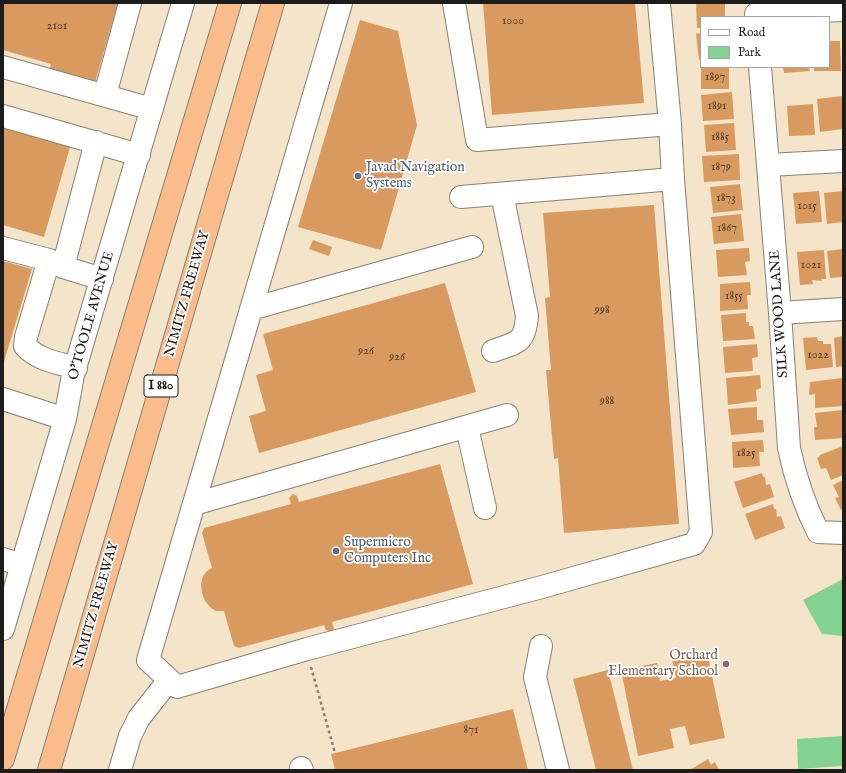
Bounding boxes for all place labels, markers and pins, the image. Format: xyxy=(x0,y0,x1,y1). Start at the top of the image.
place label: Javad Navigation Systems xyxy=(366,160,465,192)
marker: Javad Navigation Systems xyxy=(353,171,363,181)
place label: Supermicro Computers Inc xyxy=(344,535,431,568)
marker: Supermicro Computers Inc xyxy=(331,546,341,556)
place label: Orchard Elementary School xyxy=(608,648,718,680)
marker: Orchard Elementary School xyxy=(721,659,731,669)

